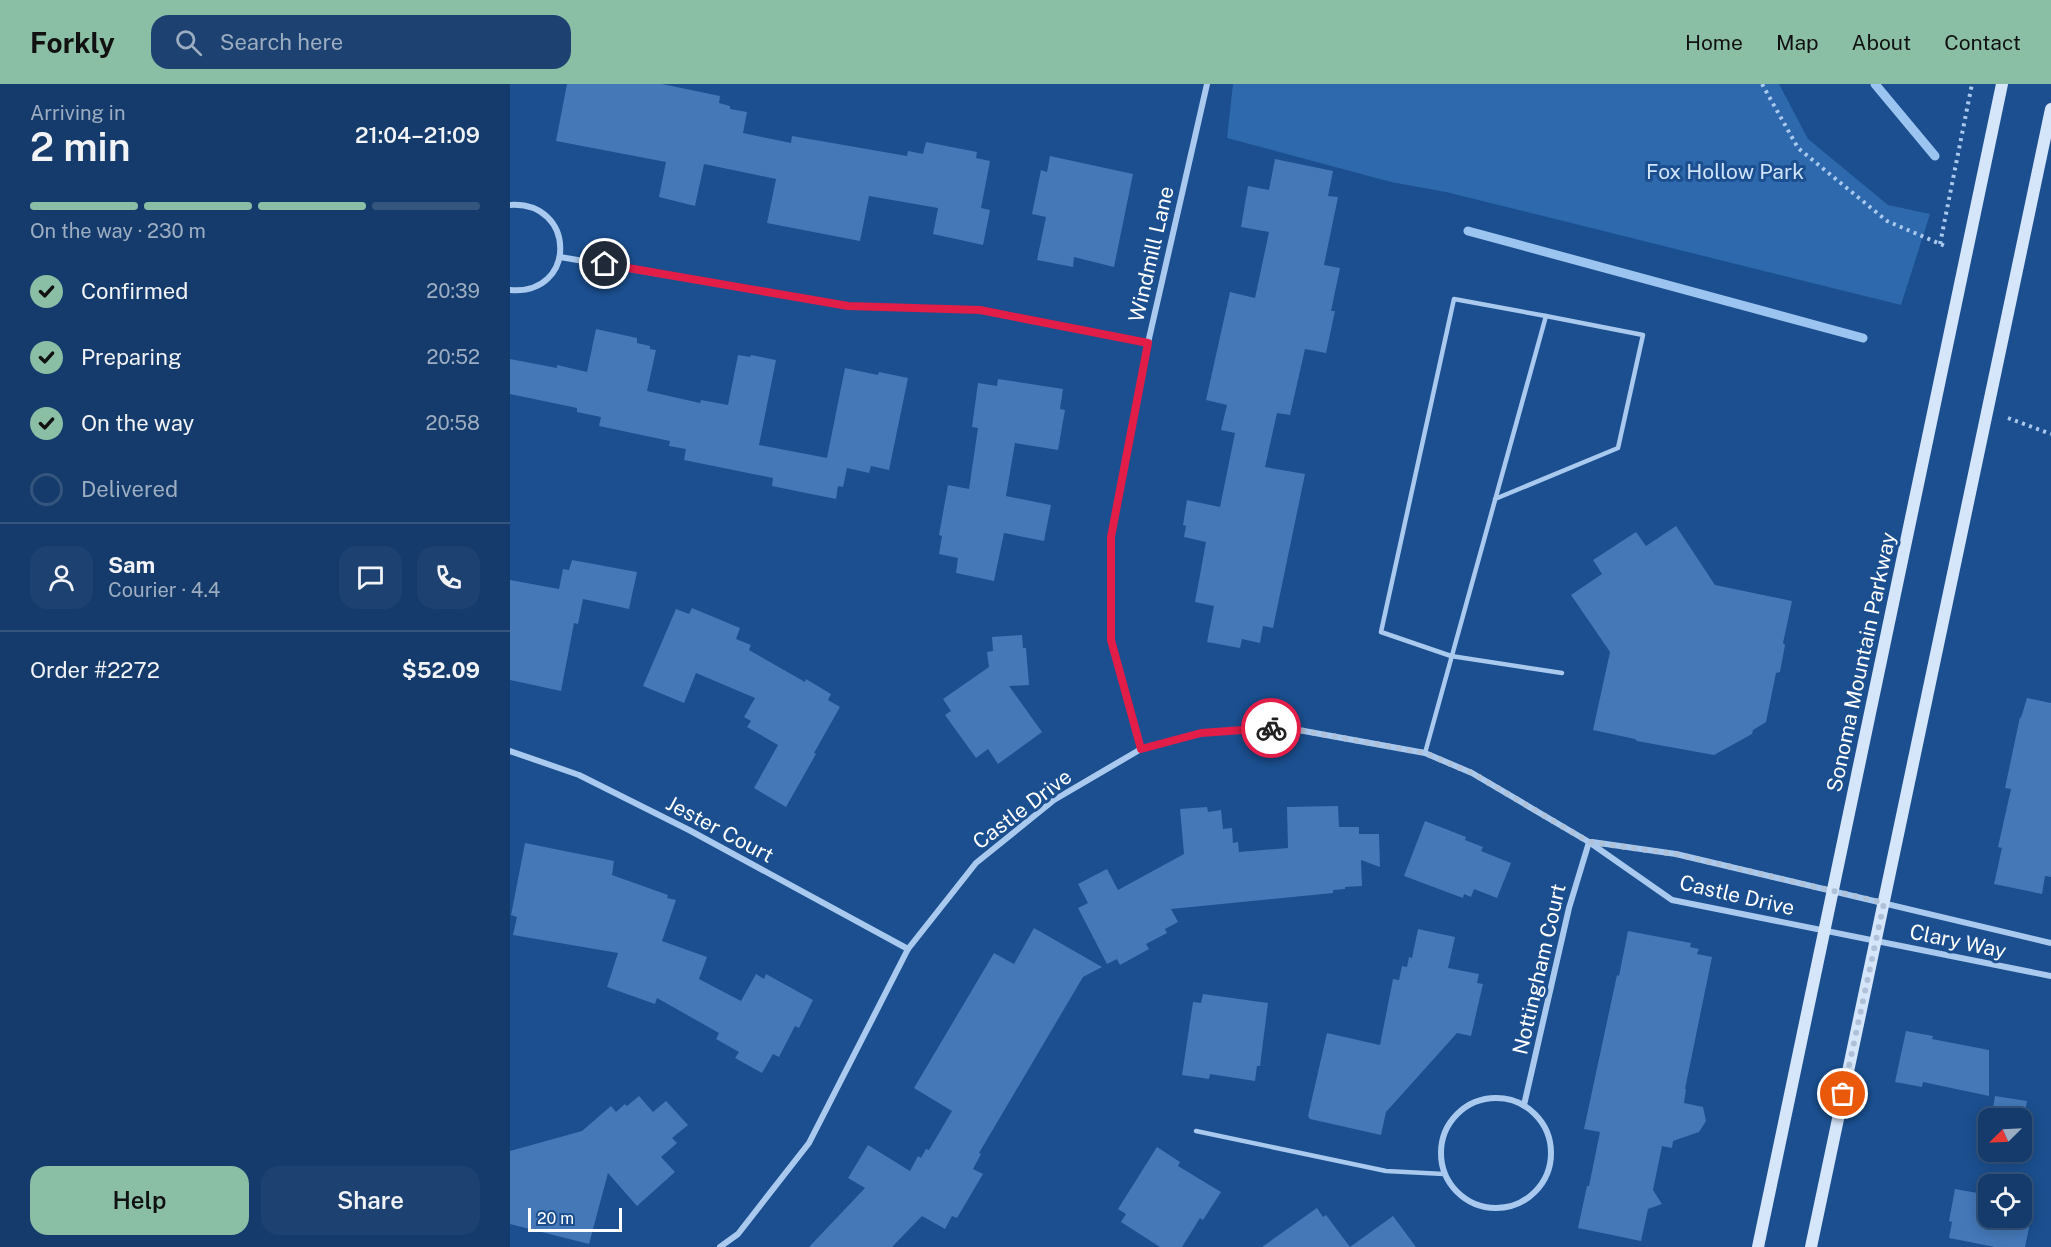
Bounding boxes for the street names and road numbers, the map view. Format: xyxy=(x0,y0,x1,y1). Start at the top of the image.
street label: Windmill Lane xyxy=(1123,184,1179,324)
street label: Sonoma Mountain Parkway xyxy=(1821,530,1901,794)
street label: Castle Drive xyxy=(968,764,1076,854)
street label: Jester Court xyxy=(662,790,778,868)
street label: Castle Drive xyxy=(1677,870,1797,920)
street label: Nottingham Court xyxy=(1507,881,1571,1057)
street label: Clary Way xyxy=(1907,919,2009,963)

